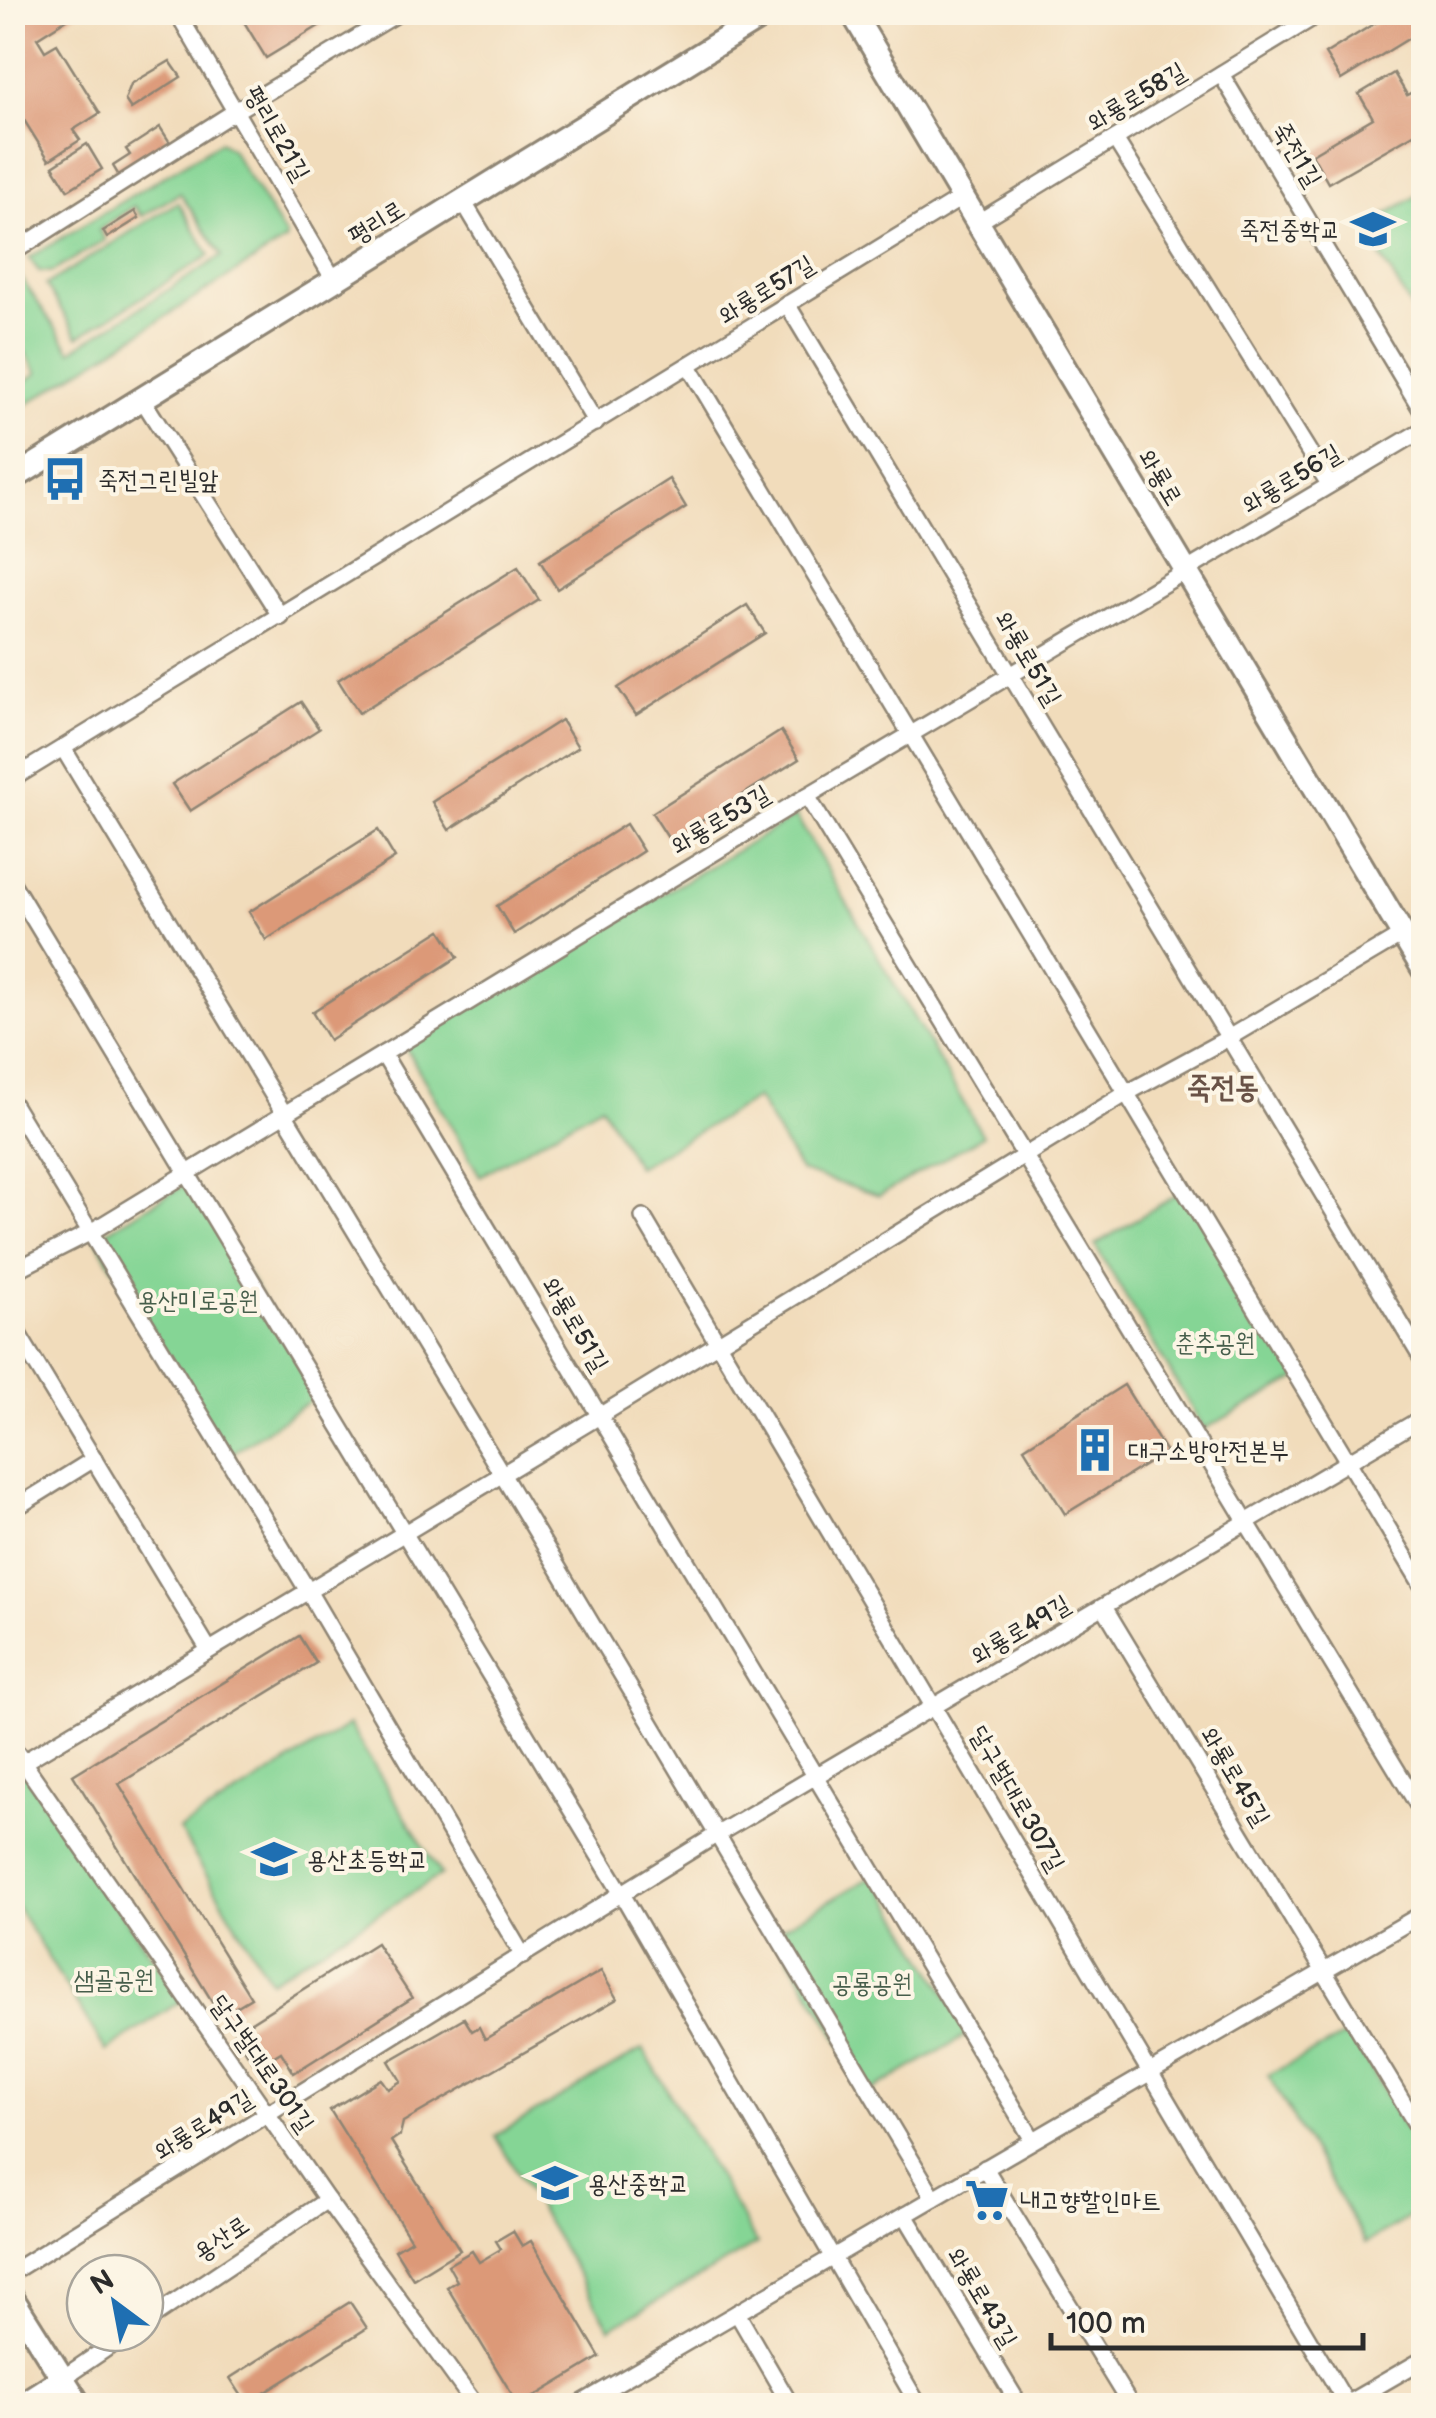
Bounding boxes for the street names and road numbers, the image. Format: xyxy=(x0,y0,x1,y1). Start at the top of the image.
street label: 와룡로58길 xyxy=(1082,56,1192,139)
street label: 평리로21길 xyxy=(237,81,316,187)
street label: 죽전1길 xyxy=(1265,117,1328,193)
street label: 평리로 xyxy=(343,194,411,252)
street label: 와룡로57길 xyxy=(713,249,820,332)
street label: 와룡로56길 xyxy=(1237,438,1347,521)
street label: 와룡로 xyxy=(1131,444,1189,512)
street label: 와룡로51길 xyxy=(988,606,1068,712)
street label: 와룡로53길 xyxy=(666,779,776,862)
street label: 와룡로51길 xyxy=(535,1272,615,1378)
street label: 와룡로49길 xyxy=(966,1589,1076,1672)
street label: 달구벌대로307길 xyxy=(963,1720,1071,1877)
street label: 와룡로45길 xyxy=(1193,1722,1276,1832)
street label: 달구벌대로301길 xyxy=(203,1989,320,2138)
street label: 와룡로49길 xyxy=(149,2083,259,2168)
street label: 용산로 xyxy=(188,2210,256,2269)
street label: 와룡로43길 xyxy=(940,2242,1024,2353)

